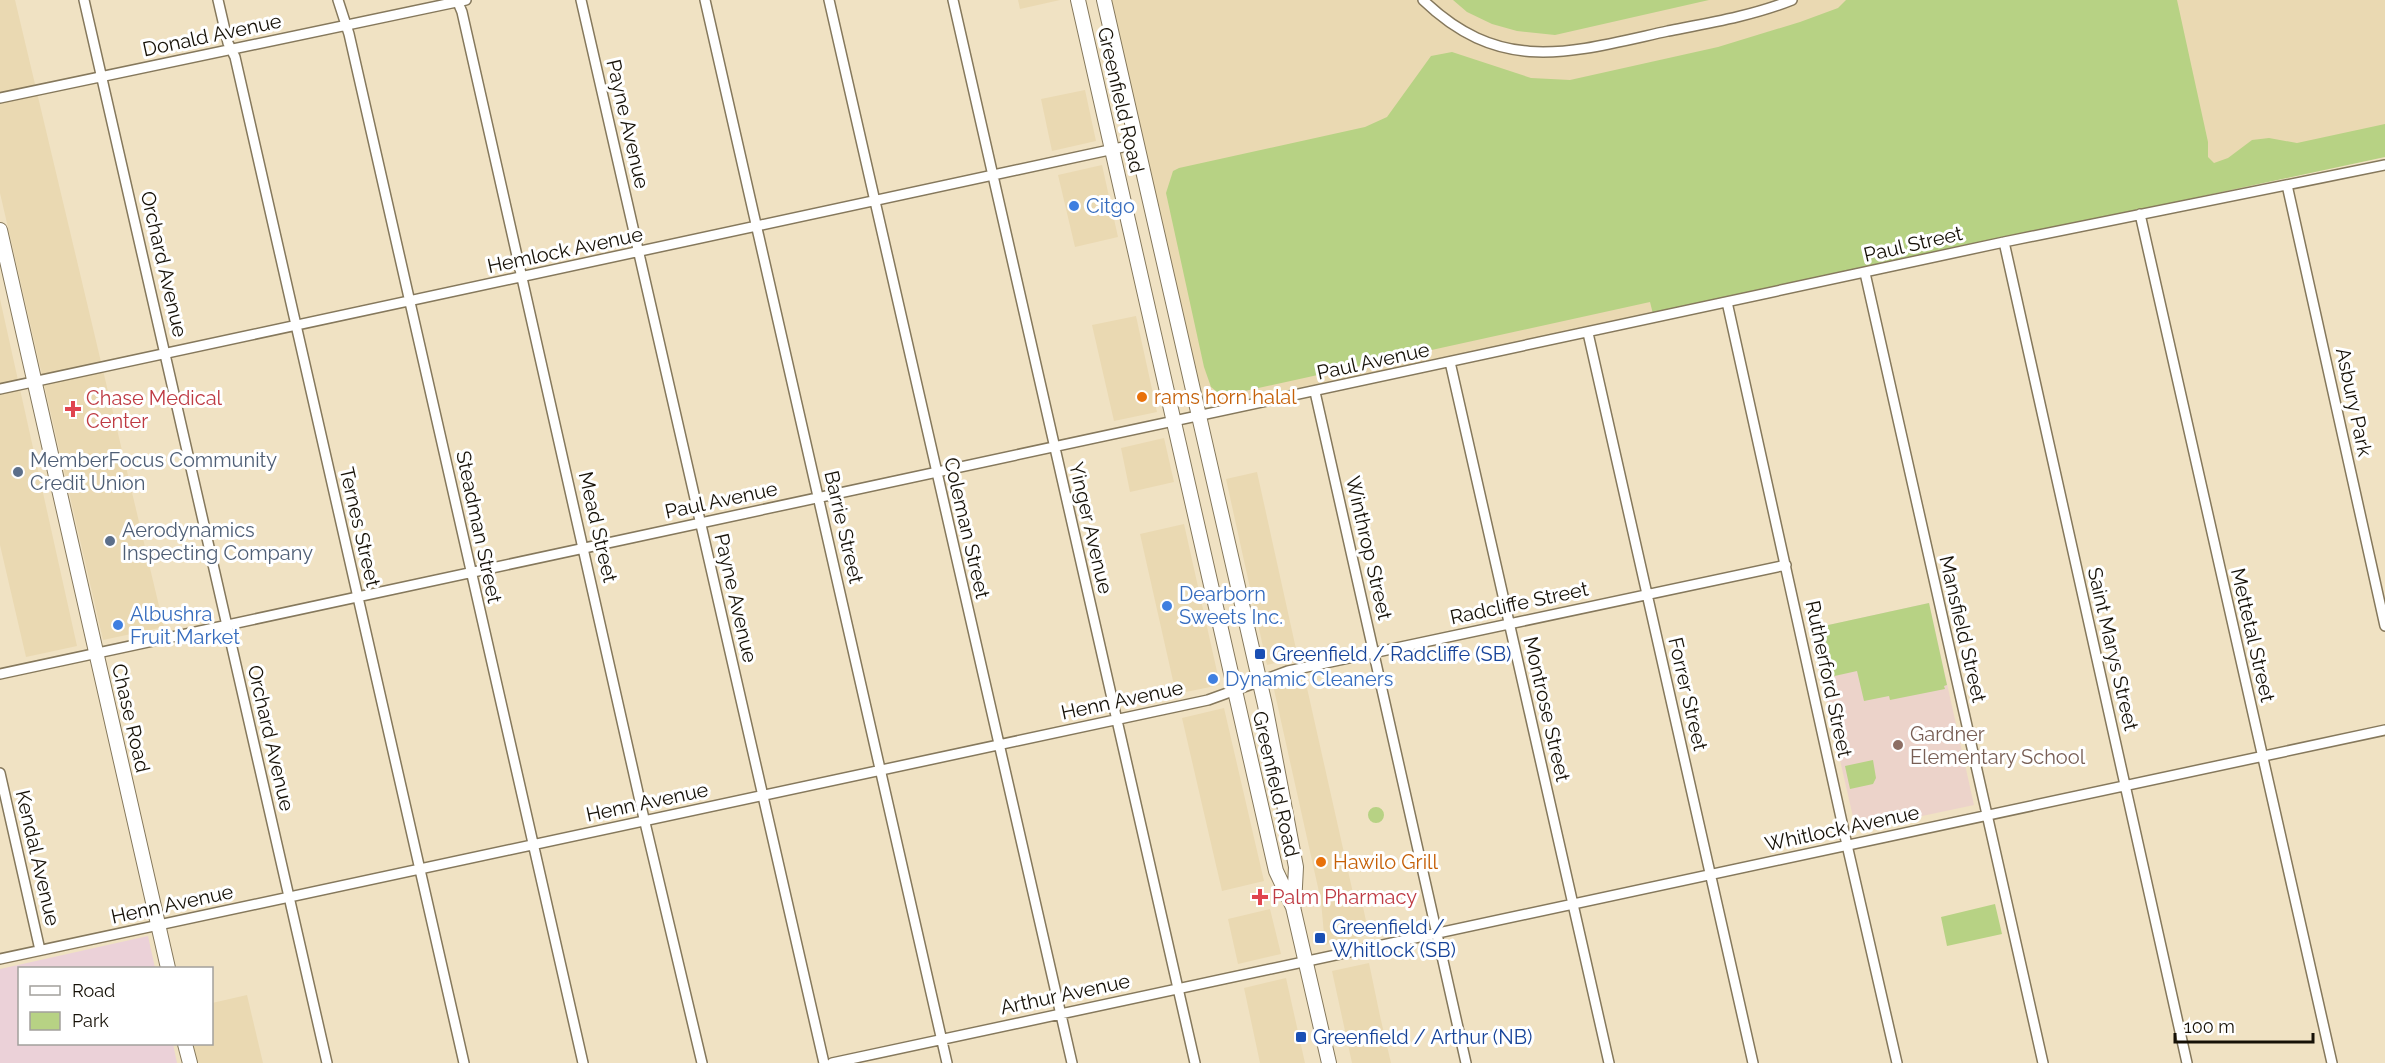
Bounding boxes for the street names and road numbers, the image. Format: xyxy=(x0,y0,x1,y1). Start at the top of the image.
street label: Donald Avenue xyxy=(140,9,284,61)
street label: Greenfield Road xyxy=(1093,25,1149,175)
street label: Payne Avenue xyxy=(601,57,655,191)
street label: Orchard Avenue xyxy=(136,189,193,340)
street label: Paul Street xyxy=(1861,221,1965,267)
street label: Hemlock Avenue xyxy=(485,222,645,278)
street label: Paul Avenue xyxy=(1314,337,1432,385)
street label: Asbury Park xyxy=(2331,345,2377,459)
street label: Steadman Street xyxy=(451,449,507,606)
street label: Coleman Street xyxy=(939,455,995,601)
street label: Yinger Avenue xyxy=(1064,460,1118,596)
street label: Ternes Street xyxy=(335,465,386,590)
street label: Barrie Street xyxy=(819,468,869,586)
street label: Mead Street xyxy=(574,469,622,585)
street label: Winthrop Street xyxy=(1341,474,1397,622)
street label: Paul Avenue xyxy=(662,476,780,524)
street label: Payne Avenue xyxy=(709,531,763,665)
street label: Mansfield Street xyxy=(1934,553,1992,705)
street label: Saint Marys Street xyxy=(2083,565,2144,733)
street label: Mettetal Street xyxy=(2226,566,2280,705)
street label: Radcliffe Street xyxy=(1448,577,1591,629)
street label: Rutherford Street xyxy=(1801,598,1857,760)
street label: Montrose Street xyxy=(1519,634,1575,784)
street label: Forrer Street xyxy=(1663,635,1713,753)
street label: Chase Road xyxy=(107,661,155,775)
street label: Orchard Avenue xyxy=(243,663,300,814)
street label: Henn Avenue xyxy=(1059,675,1186,725)
street label: Greenfield Road xyxy=(1248,709,1304,859)
street label: Henn Avenue xyxy=(584,777,711,827)
street label: Kendal Avenue xyxy=(11,788,65,928)
street label: Whitlock Avenue xyxy=(1763,800,1922,856)
street label: Henn Avenue xyxy=(109,879,236,929)
street label: Arthur Avenue xyxy=(998,968,1132,1019)

